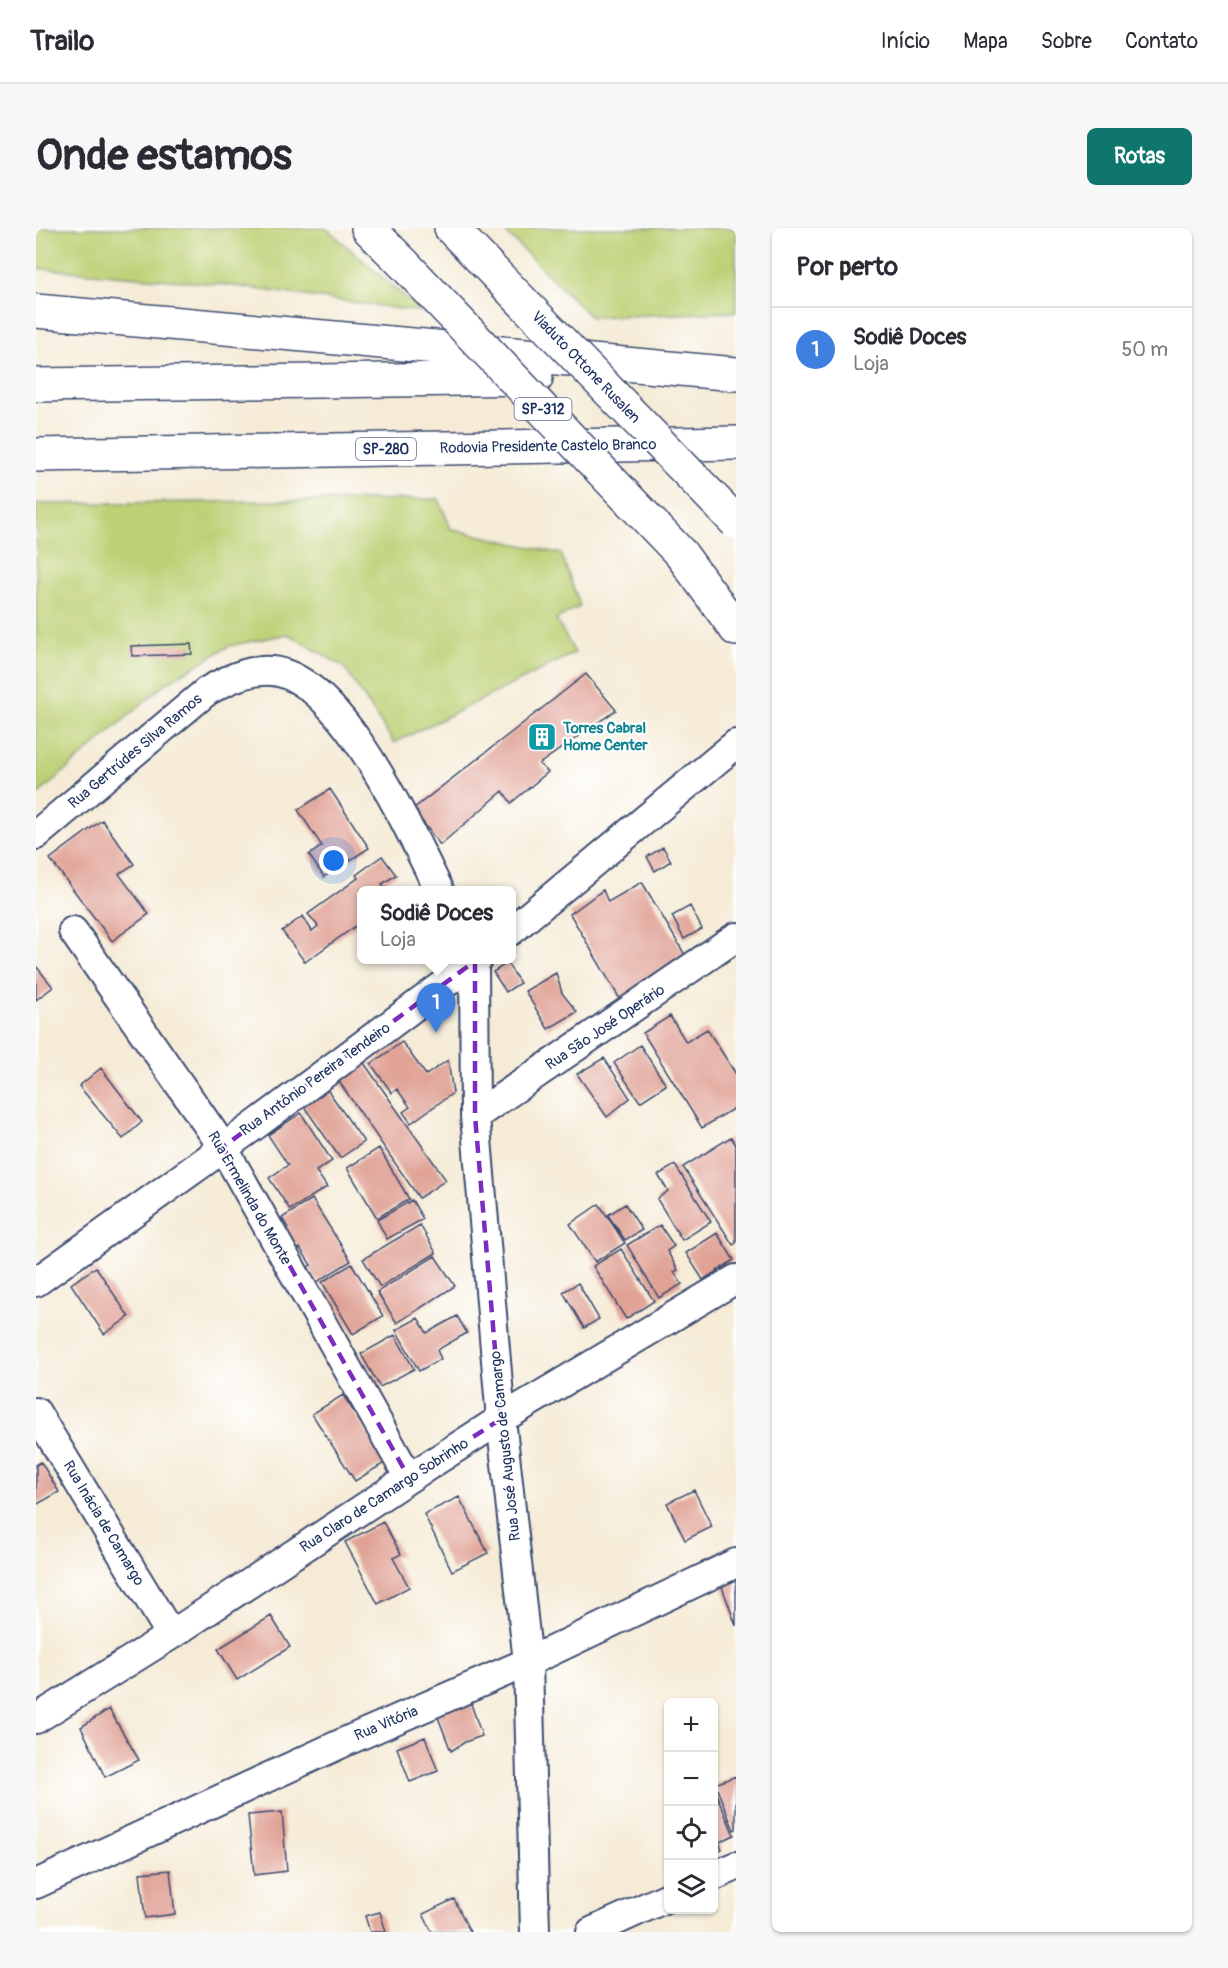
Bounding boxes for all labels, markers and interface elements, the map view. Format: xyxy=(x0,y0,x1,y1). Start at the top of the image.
text: Trailo xyxy=(30,24,94,59)
text: Início xyxy=(881,28,930,55)
text: Mapa xyxy=(963,28,1008,55)
text: Sobre xyxy=(1041,28,1092,55)
text: Contato xyxy=(1125,28,1198,55)
button: Rotas xyxy=(1087,128,1192,185)
text: Onde estamos xyxy=(36,130,292,182)
text: Por perto xyxy=(796,251,898,283)
street label: Viaduto Ottone Rusalen xyxy=(527,307,644,427)
text: Sodiê Doces xyxy=(853,323,966,351)
text: 1 xyxy=(812,337,819,362)
text: 50 m xyxy=(1121,337,1168,362)
text: Loja xyxy=(853,351,889,376)
road number: SP-312 xyxy=(514,398,572,420)
street label: Rodovia Presidente Castelo Branco xyxy=(439,435,657,458)
road number: SP-280 xyxy=(356,438,416,460)
street label: Rua Gertrúdes Silva Ramos xyxy=(65,690,206,813)
place label: Torres Cabral Home Center xyxy=(562,719,648,755)
building icon: Torres Cabral Home Center xyxy=(526,721,558,753)
your location xyxy=(319,846,348,875)
popup xyxy=(357,886,516,964)
text: Sodiê Doces xyxy=(380,899,493,927)
text: Loja xyxy=(380,927,416,952)
street label: Rua São José Operário xyxy=(542,980,669,1074)
pin: 1 xyxy=(416,984,456,1033)
street label: Rua Antônio Pereira Tendeiro xyxy=(236,1018,394,1140)
street label: Rua Ermelinda do Monte xyxy=(204,1128,296,1269)
street label: Rua José Augusto de Camargo xyxy=(486,1350,525,1542)
street label: Rua Claro de Camargo Sobrinho xyxy=(296,1434,472,1557)
street label: Rua Inácia de Camargo xyxy=(59,1457,148,1589)
map controls xyxy=(664,1698,718,1914)
button: + xyxy=(664,1698,718,1752)
street label: Rua Vitória xyxy=(351,1702,421,1745)
button: − xyxy=(664,1752,718,1806)
button: locate xyxy=(664,1806,718,1860)
button: layers xyxy=(664,1860,718,1914)

